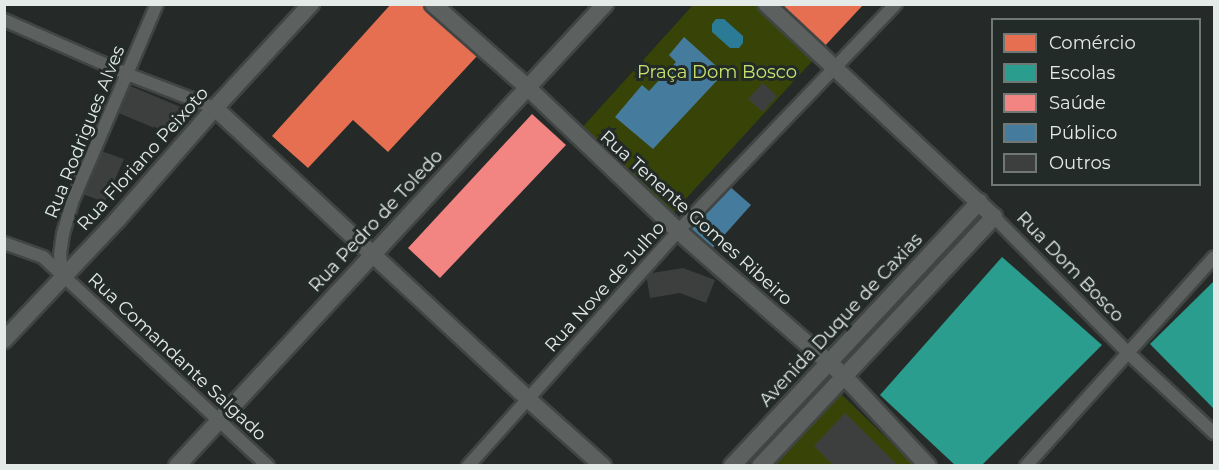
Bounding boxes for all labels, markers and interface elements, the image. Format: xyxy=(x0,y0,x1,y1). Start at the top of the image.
legend xyxy=(991,18,1201,186)
text: Comércio xyxy=(1049,32,1136,54)
street label: Rua Rodrigues Alves xyxy=(40,42,130,222)
park label: Praça Dom Bosco xyxy=(637,61,797,83)
text: Escolas xyxy=(1049,62,1115,84)
street label: Rua Floriano Peixoto xyxy=(73,83,213,235)
text: Saúde xyxy=(1049,92,1106,114)
text: Público xyxy=(1049,122,1117,144)
street label: Rua Tenente Gomes Ribeiro xyxy=(595,126,797,310)
street label: Rua Pedro de Toledo xyxy=(304,145,448,297)
text: Outros xyxy=(1049,152,1111,174)
street label: Rua Dom Bosco xyxy=(1012,207,1128,327)
street label: Rua Nove de Julho xyxy=(541,217,669,357)
street label: Avenida Duque de Caxias xyxy=(755,229,927,411)
street label: Rua Comandante Salgado xyxy=(83,268,271,446)

